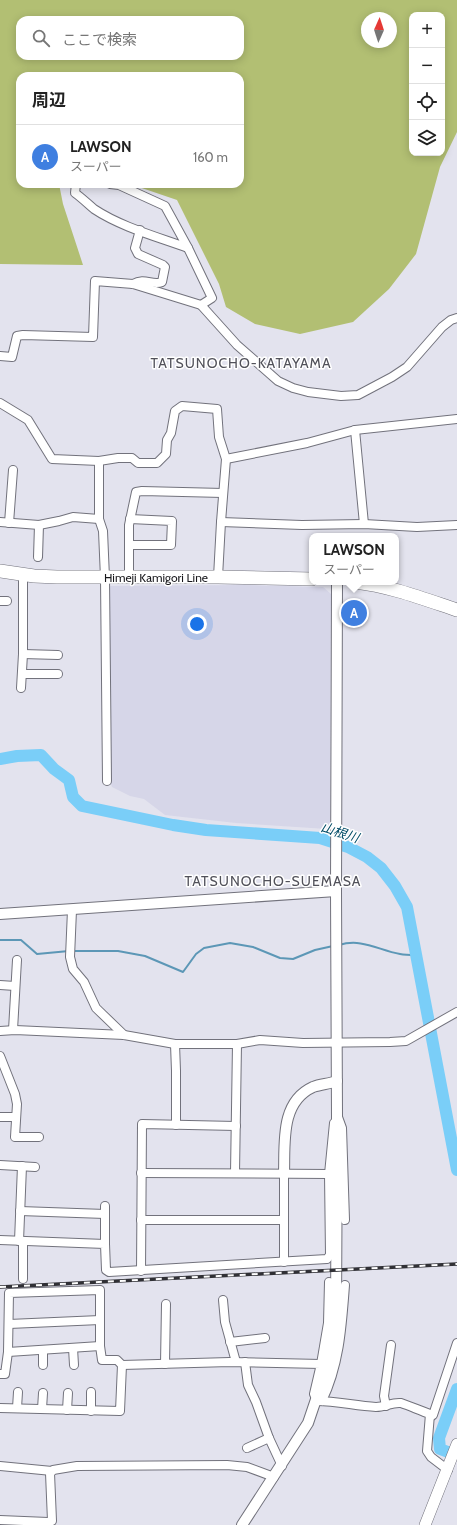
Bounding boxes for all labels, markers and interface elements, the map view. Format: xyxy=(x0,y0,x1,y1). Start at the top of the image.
north arrow xyxy=(361,12,397,48)
map controls xyxy=(409,12,445,156)
button: + xyxy=(409,12,445,48)
search box xyxy=(16,16,244,60)
icon: search xyxy=(30,27,52,49)
text: ここで検索 xyxy=(62,31,137,49)
button: − xyxy=(409,48,445,84)
button: locate xyxy=(409,84,445,120)
text: 周辺 xyxy=(32,90,66,110)
button: layers xyxy=(409,120,445,156)
text: LAWSON xyxy=(70,138,132,156)
text: A xyxy=(41,149,49,165)
text: 160 m xyxy=(193,149,228,165)
text: スーパー xyxy=(70,158,122,174)
district label: TATSUNOCHO-KATAYAMA xyxy=(150,354,332,372)
popup xyxy=(309,533,399,585)
text: LAWSON xyxy=(323,541,385,559)
text: スーパー xyxy=(323,561,375,577)
street label: Himeji Kamigori Line xyxy=(104,570,208,585)
pin: A xyxy=(341,598,367,628)
your location xyxy=(187,614,207,634)
water label: 山根川 xyxy=(319,818,363,846)
district label: TATSUNOCHO-SUEMASA xyxy=(185,872,361,890)

